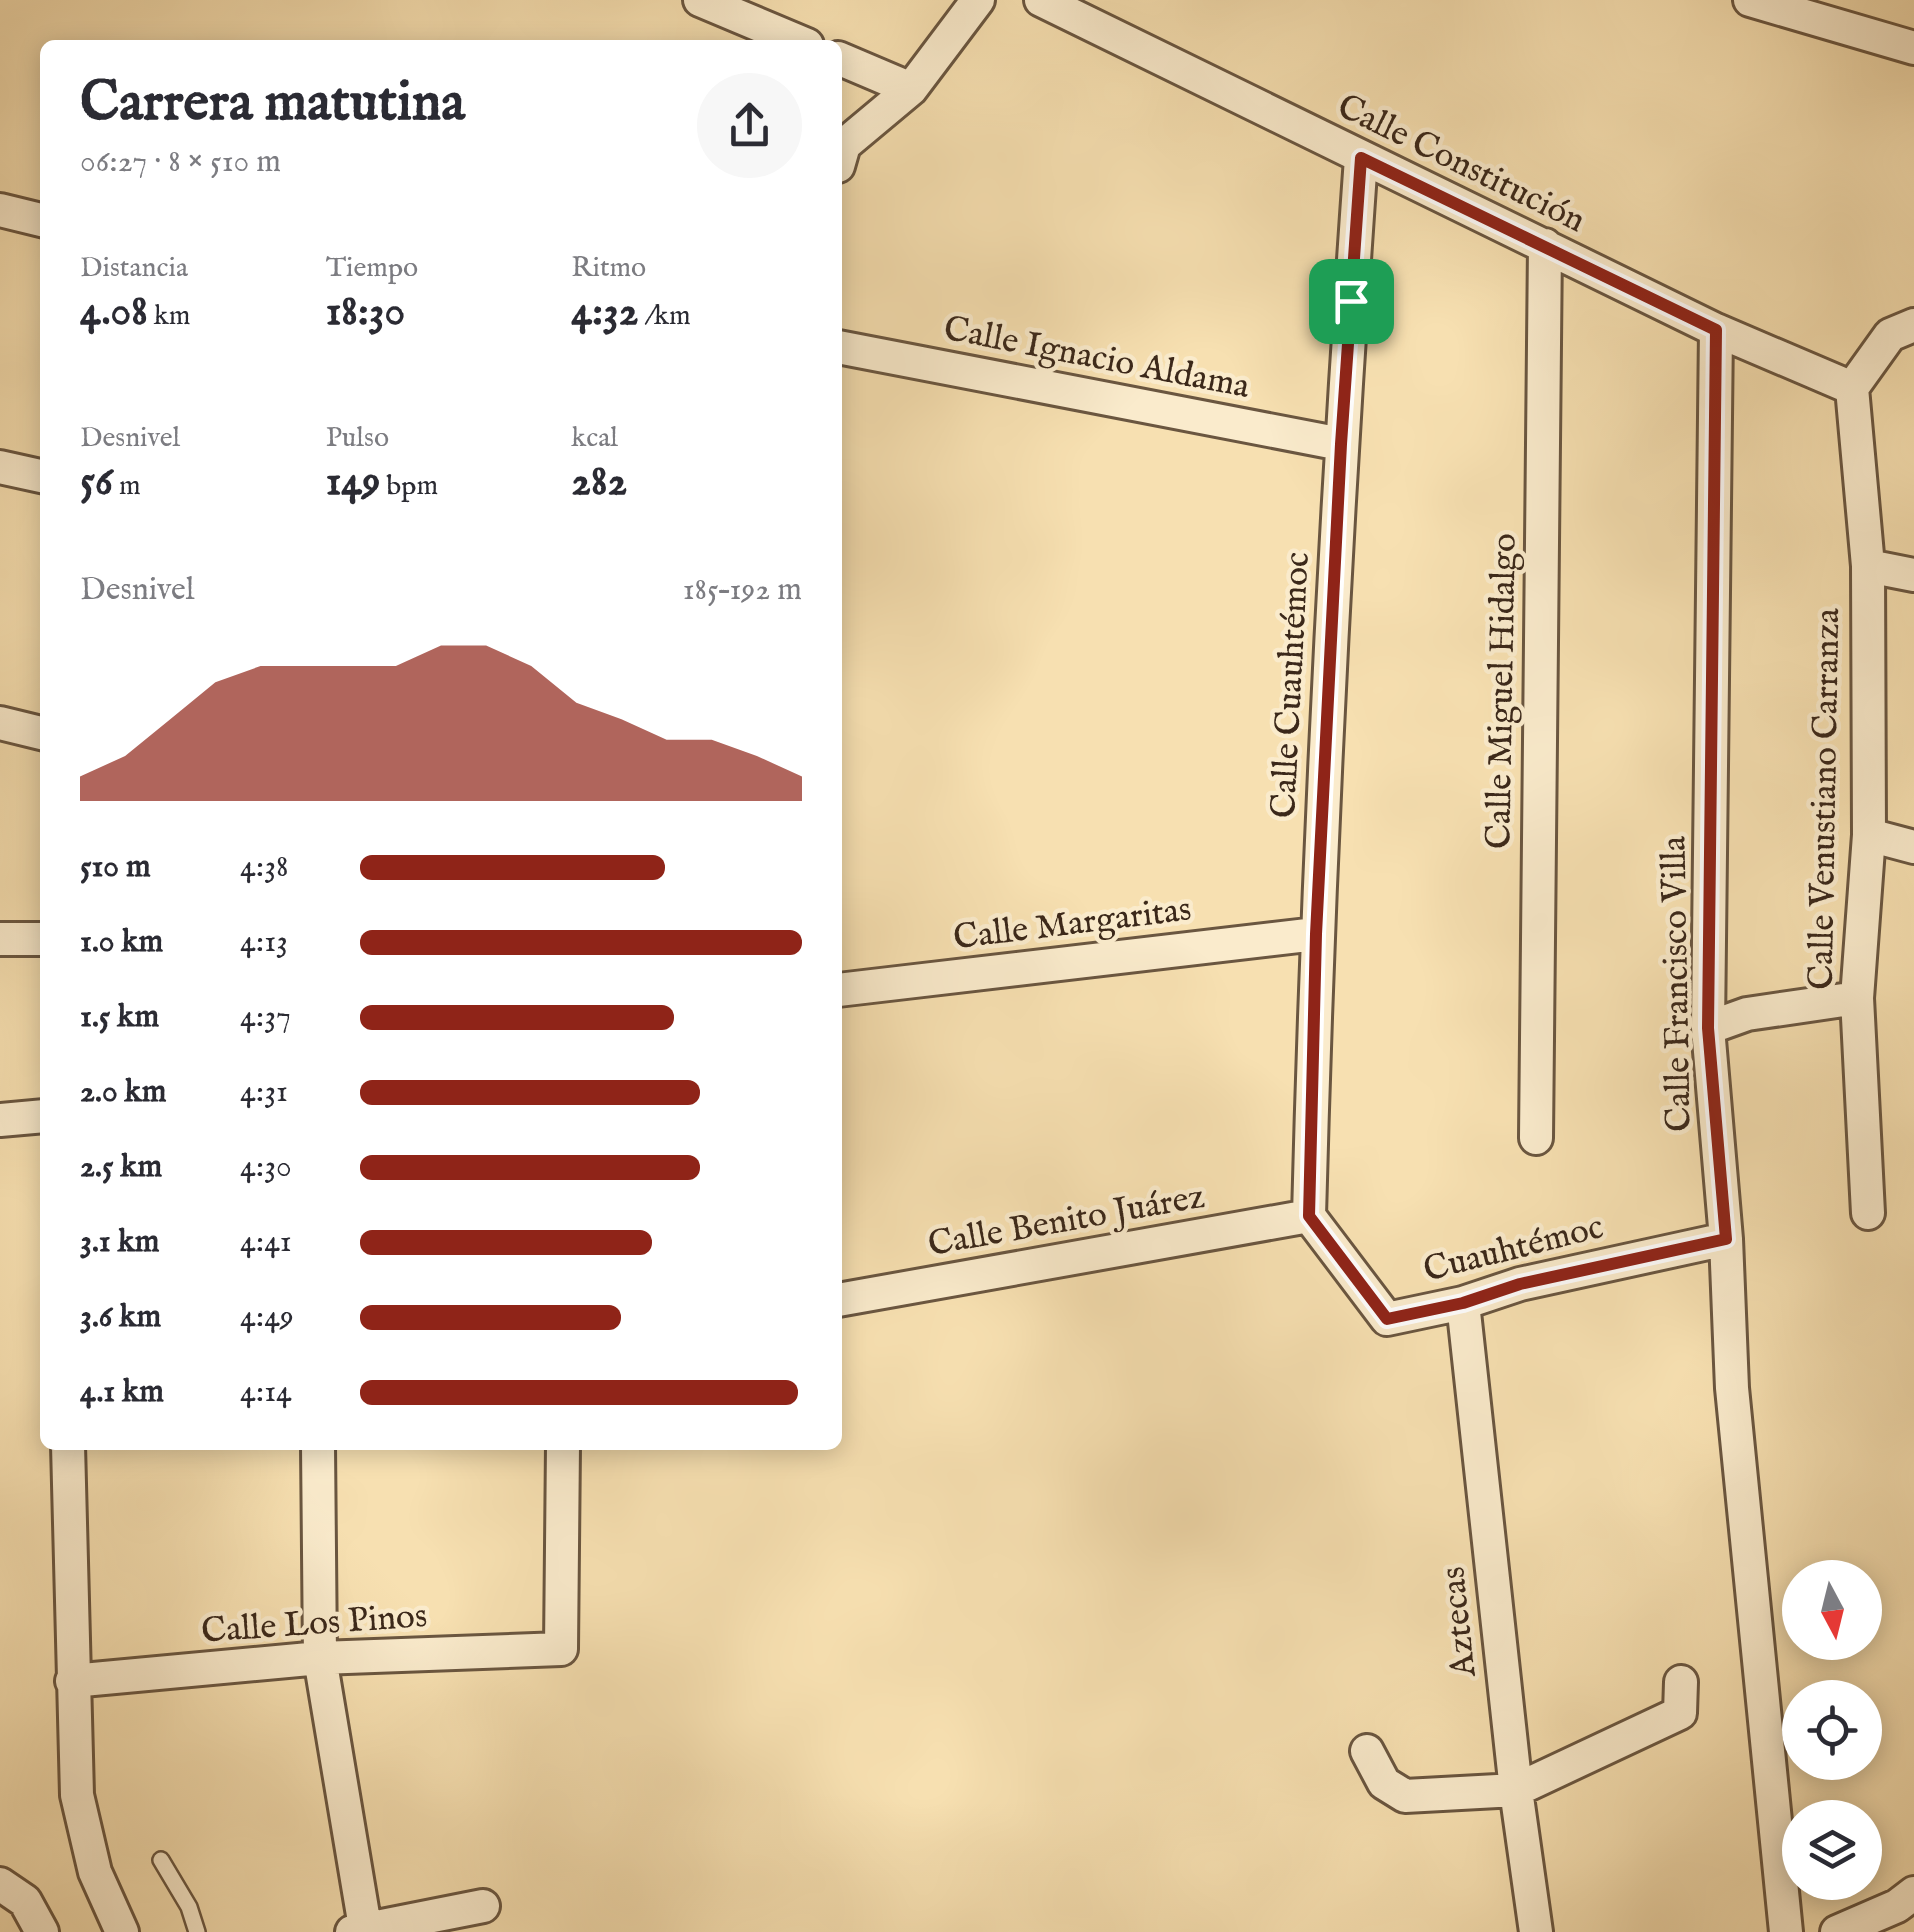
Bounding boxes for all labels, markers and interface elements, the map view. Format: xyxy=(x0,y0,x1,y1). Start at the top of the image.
text: Carrera matutina xyxy=(80,69,465,139)
button: share xyxy=(697,73,802,178)
street label: Calle Constitución xyxy=(1329,85,1592,244)
text: 06:27 · 8 × 510 m xyxy=(80,142,281,183)
text: Distancia xyxy=(80,251,188,286)
text: Tiempo xyxy=(326,251,418,286)
text: Ritmo xyxy=(571,251,646,286)
pin xyxy=(1309,259,1394,344)
icon: arrive xyxy=(1324,274,1379,329)
text: 4.08 xyxy=(80,286,148,339)
text: 18:30 xyxy=(326,286,405,339)
text: 4:32 xyxy=(571,286,638,339)
text: km xyxy=(148,299,190,334)
text: /km xyxy=(638,299,691,334)
street label: Calle Ignacio Aldama xyxy=(940,307,1254,410)
text: Desnivel xyxy=(80,421,180,456)
text: Pulso xyxy=(326,421,389,456)
text: kcal xyxy=(571,421,618,456)
text: 56 xyxy=(80,456,113,509)
text: 149 xyxy=(326,456,380,509)
text: 282 xyxy=(571,456,627,509)
text: m xyxy=(113,469,141,504)
text: bpm xyxy=(380,469,438,504)
street label: Calle Miguel Hidalgo xyxy=(1477,533,1528,849)
street label: Calle Cuauhtémoc xyxy=(1262,551,1321,819)
text: Desnivel xyxy=(80,570,195,611)
text: 185–192 m xyxy=(683,570,802,611)
street label: Calle Venustiano Carranza xyxy=(1800,607,1851,990)
street label: Calle Francisco Villa xyxy=(1652,835,1703,1132)
text: 510 m xyxy=(80,847,151,888)
text: 4:38 xyxy=(240,847,289,888)
street label: Calle Margaritas xyxy=(951,888,1194,961)
text: 1.0 km xyxy=(80,922,163,963)
text: 4:13 xyxy=(240,922,288,963)
text: 1.5 km xyxy=(80,997,159,1038)
text: 4:37 xyxy=(240,997,291,1038)
text: 2.0 km xyxy=(80,1072,166,1113)
text: 4:31 xyxy=(240,1072,288,1113)
text: 2.5 km xyxy=(80,1147,162,1188)
text: 4:30 xyxy=(240,1147,292,1188)
street label: Calle Benito Juárez xyxy=(925,1175,1208,1268)
street label: Cuauhtémoc xyxy=(1419,1205,1608,1293)
text: 3.1 km xyxy=(80,1222,160,1263)
text: 4:41 xyxy=(240,1222,292,1263)
text: 3.6 km xyxy=(80,1297,161,1338)
text: 4:49 xyxy=(240,1297,294,1338)
text: 4.1 km xyxy=(80,1372,164,1413)
text: 4:14 xyxy=(240,1372,292,1413)
north arrow xyxy=(1782,1560,1882,1660)
map controls xyxy=(1782,1560,1882,1900)
street label: Aztecas xyxy=(1431,1564,1488,1680)
street label: Calle Los Pinos xyxy=(200,1594,429,1655)
button: locate xyxy=(1782,1680,1882,1780)
button: layers xyxy=(1782,1800,1882,1900)

